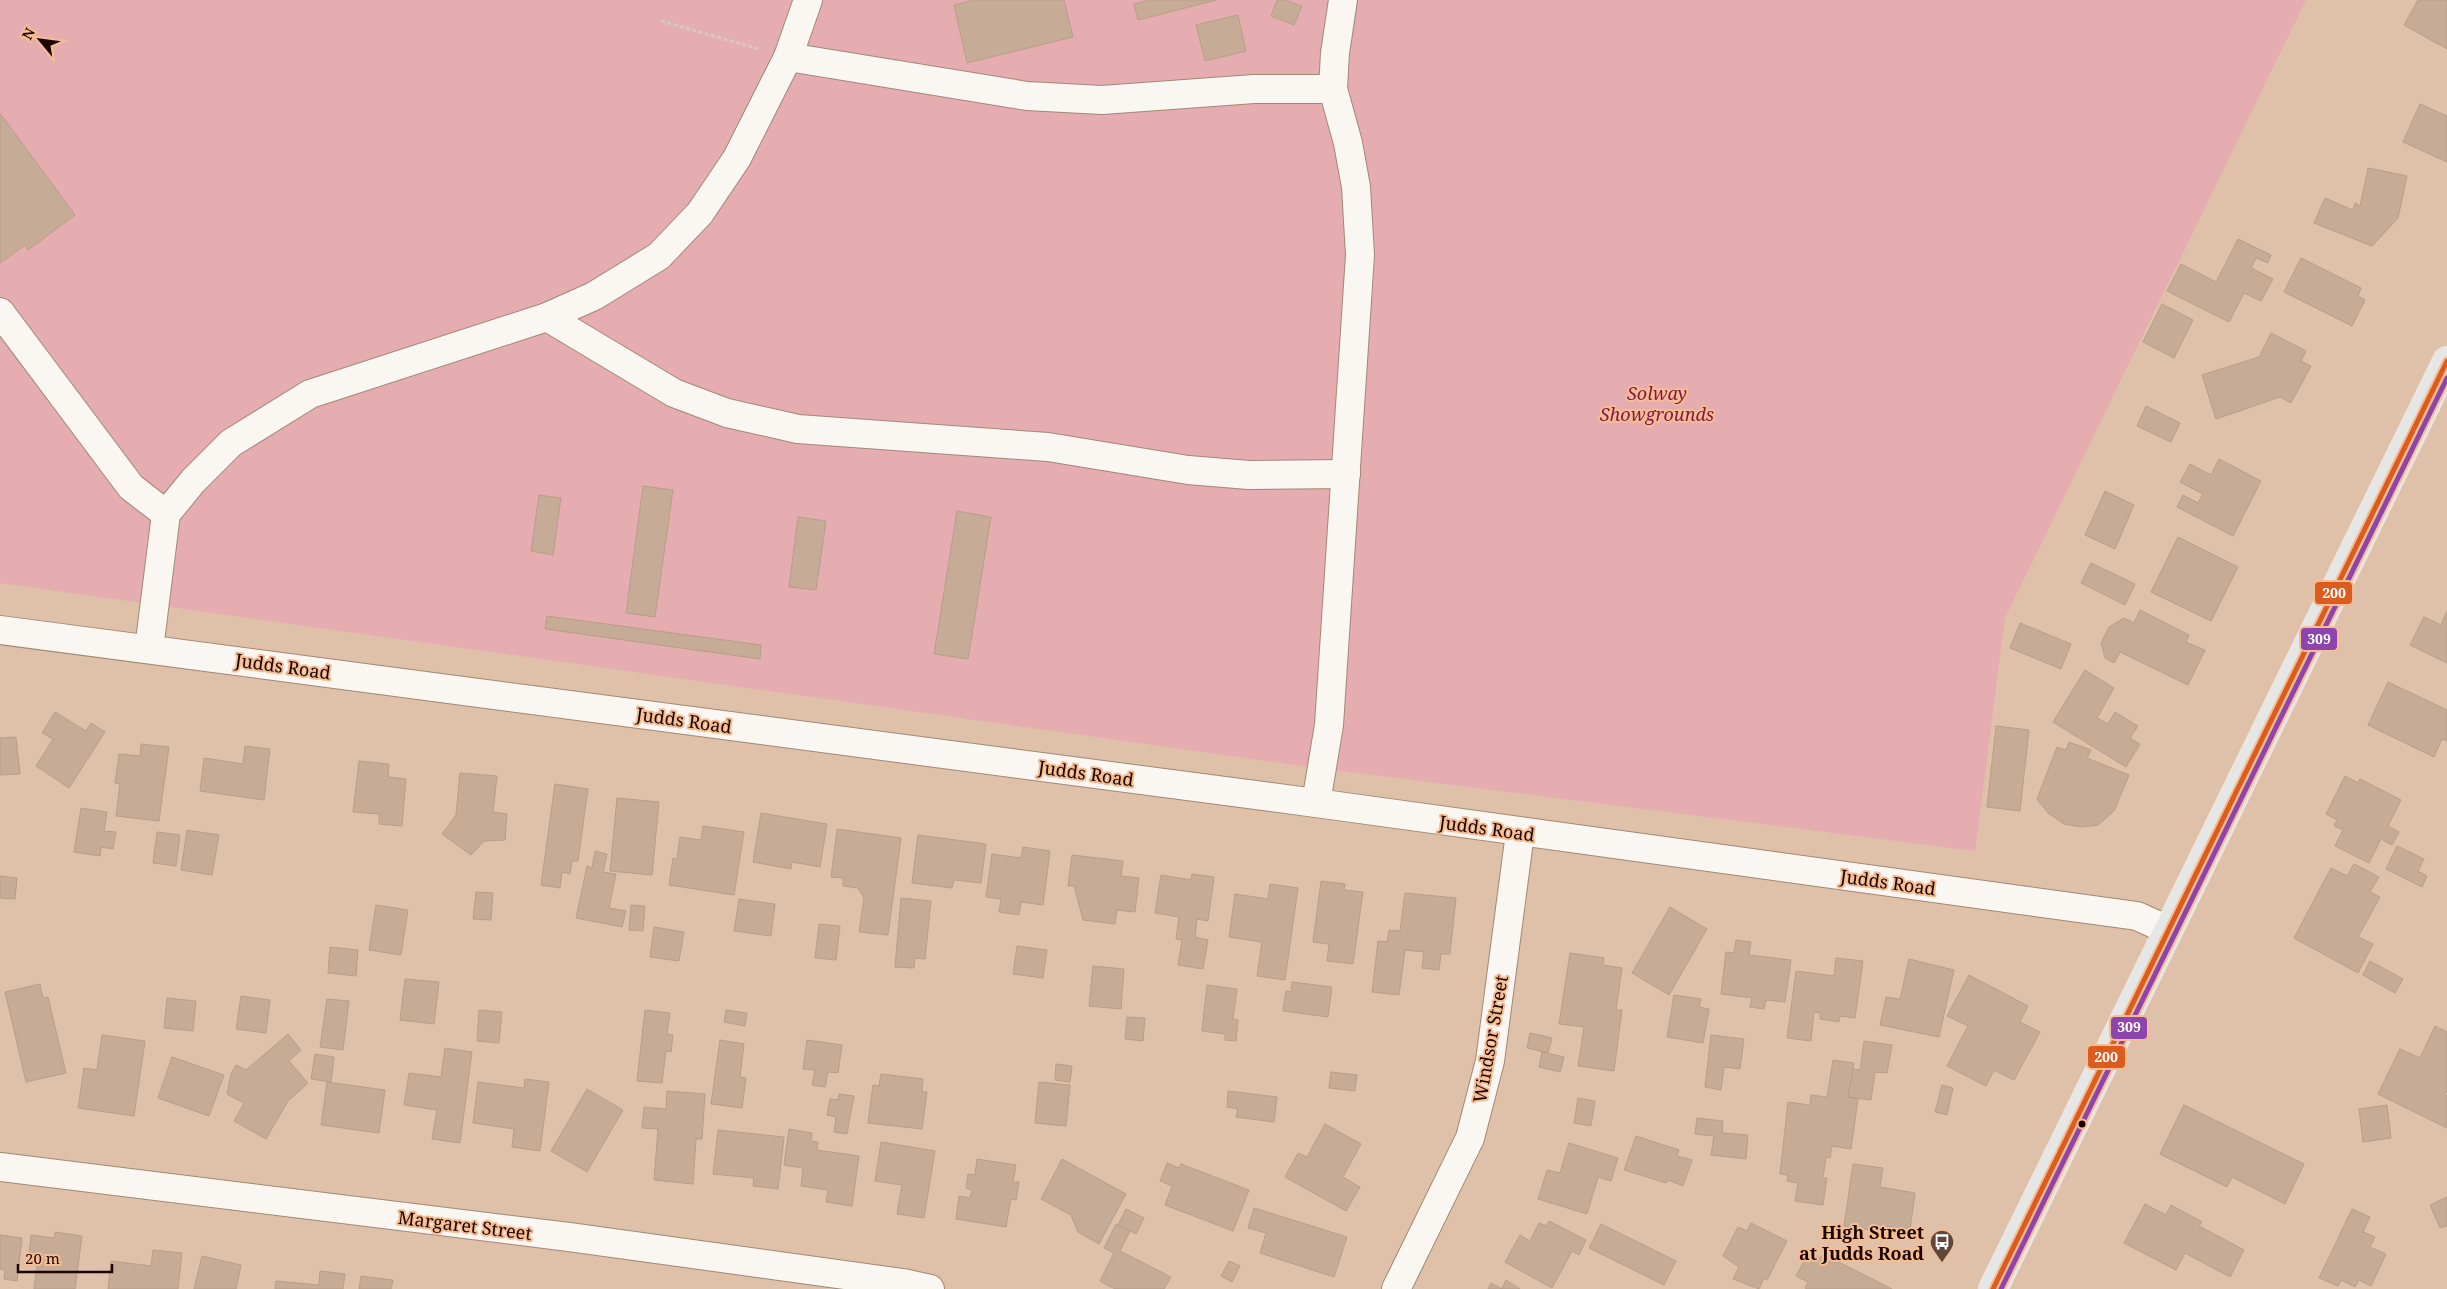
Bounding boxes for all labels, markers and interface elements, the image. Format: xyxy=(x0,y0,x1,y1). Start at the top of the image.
north arrow xyxy=(15,15,65,65)
text: N xyxy=(17,24,39,43)
park label: Solway Showgrounds xyxy=(1600,381,1714,426)
line badge: 200 xyxy=(2314,581,2353,605)
text: 200 xyxy=(2322,583,2346,602)
line badge: 309 xyxy=(2300,627,2338,651)
text: 309 xyxy=(2307,629,2331,648)
street label: Judds Road xyxy=(233,647,332,685)
street label: Judds Road xyxy=(634,701,733,739)
street label: Judds Road xyxy=(1036,754,1135,792)
street label: Judds Road xyxy=(1437,809,1536,847)
street label: Judds Road xyxy=(1838,863,1937,901)
street label: Windsor Street xyxy=(1467,973,1513,1105)
line badge: 309 xyxy=(2110,1016,2148,1040)
text: 309 xyxy=(2117,1017,2141,1036)
line badge: 200 xyxy=(2087,1045,2126,1069)
text: 200 xyxy=(2094,1047,2118,1066)
unlabelled marker xyxy=(2077,1119,2087,1129)
street label: Margaret Street xyxy=(397,1205,533,1245)
place label: High Street at Judds Road xyxy=(1799,1220,1924,1265)
bus stop icon: High Street at Judds Road xyxy=(1929,1229,1955,1263)
scale bar xyxy=(18,1242,111,1274)
text: 20 m xyxy=(25,1248,60,1268)

